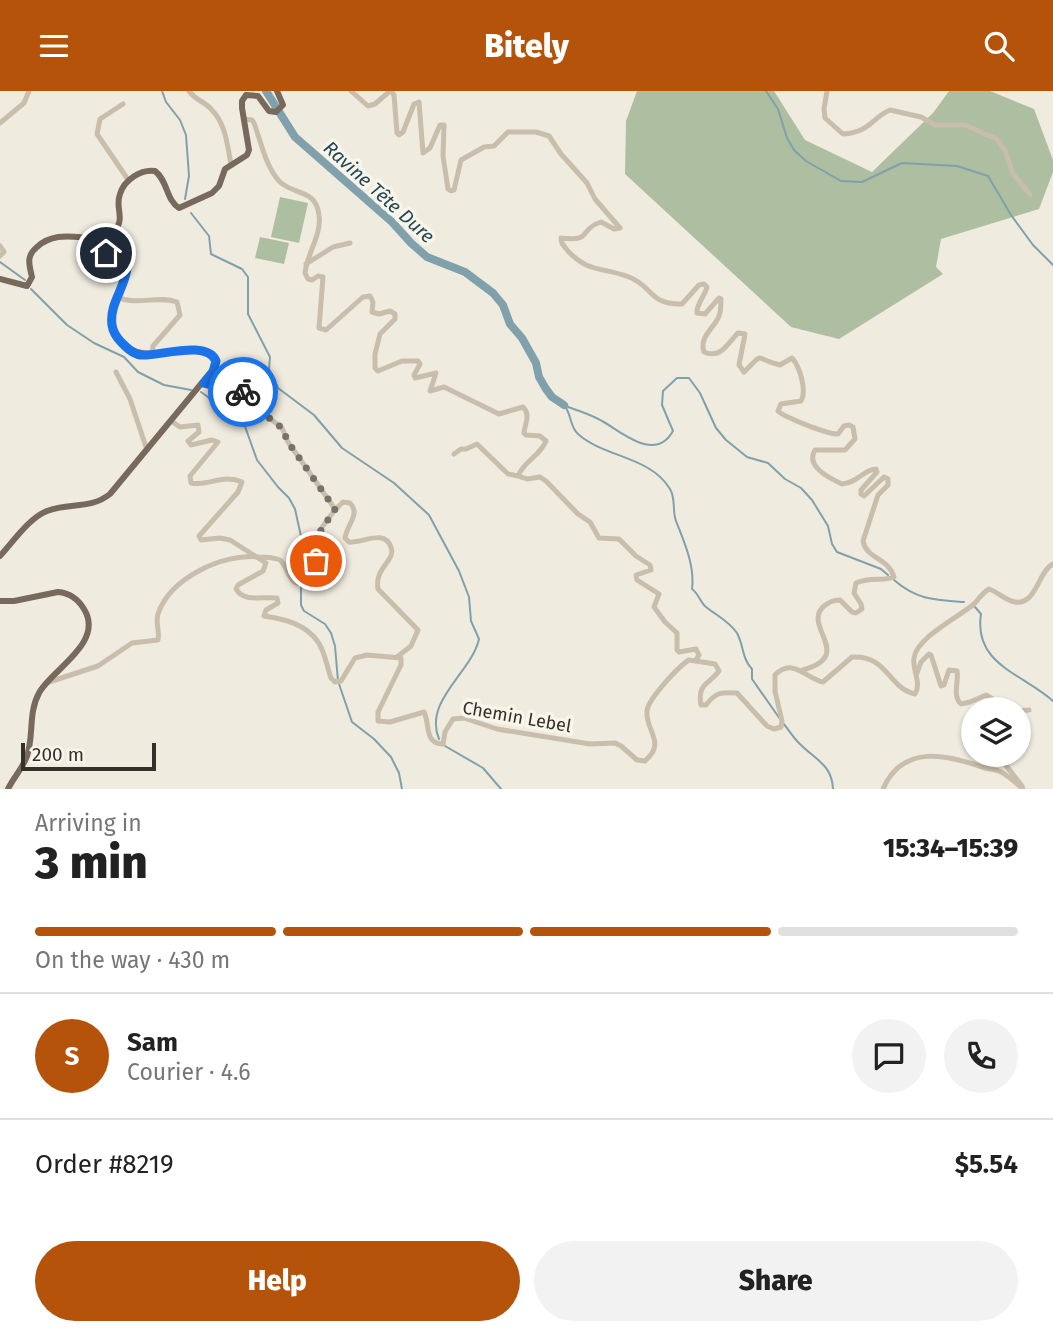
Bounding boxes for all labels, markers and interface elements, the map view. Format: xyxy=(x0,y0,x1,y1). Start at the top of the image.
icon: menu xyxy=(35,27,73,65)
text: Bitely xyxy=(484,27,569,65)
icon: search xyxy=(980,27,1018,65)
water label: Ravine Tête Dure xyxy=(319,136,439,248)
pin xyxy=(76,223,136,283)
icon: home xyxy=(87,234,125,272)
courier xyxy=(208,357,278,427)
icon: bike xyxy=(224,373,262,411)
pin xyxy=(286,531,346,591)
icon: bag xyxy=(297,542,335,580)
street label: Chemin Lebel xyxy=(461,697,573,737)
map controls xyxy=(961,697,1031,767)
button: layers xyxy=(961,697,1031,767)
scale bar xyxy=(21,740,156,772)
text: 200 m xyxy=(32,743,84,766)
text: Arriving in xyxy=(35,809,142,837)
text: 15:34–15:39 xyxy=(883,833,1018,864)
text: 3 min xyxy=(35,835,148,890)
text: On the way · 430 m xyxy=(35,946,230,974)
button: chat xyxy=(852,1019,926,1093)
button: phone xyxy=(944,1019,1018,1093)
text: Sam xyxy=(127,1027,178,1058)
text: S xyxy=(65,1041,79,1072)
text: Courier · 4.6 xyxy=(127,1058,251,1086)
text: Order #8219 xyxy=(35,1149,174,1180)
text: $5.54 xyxy=(955,1149,1018,1180)
button: Help xyxy=(35,1241,520,1321)
button: Share xyxy=(534,1241,1018,1321)

